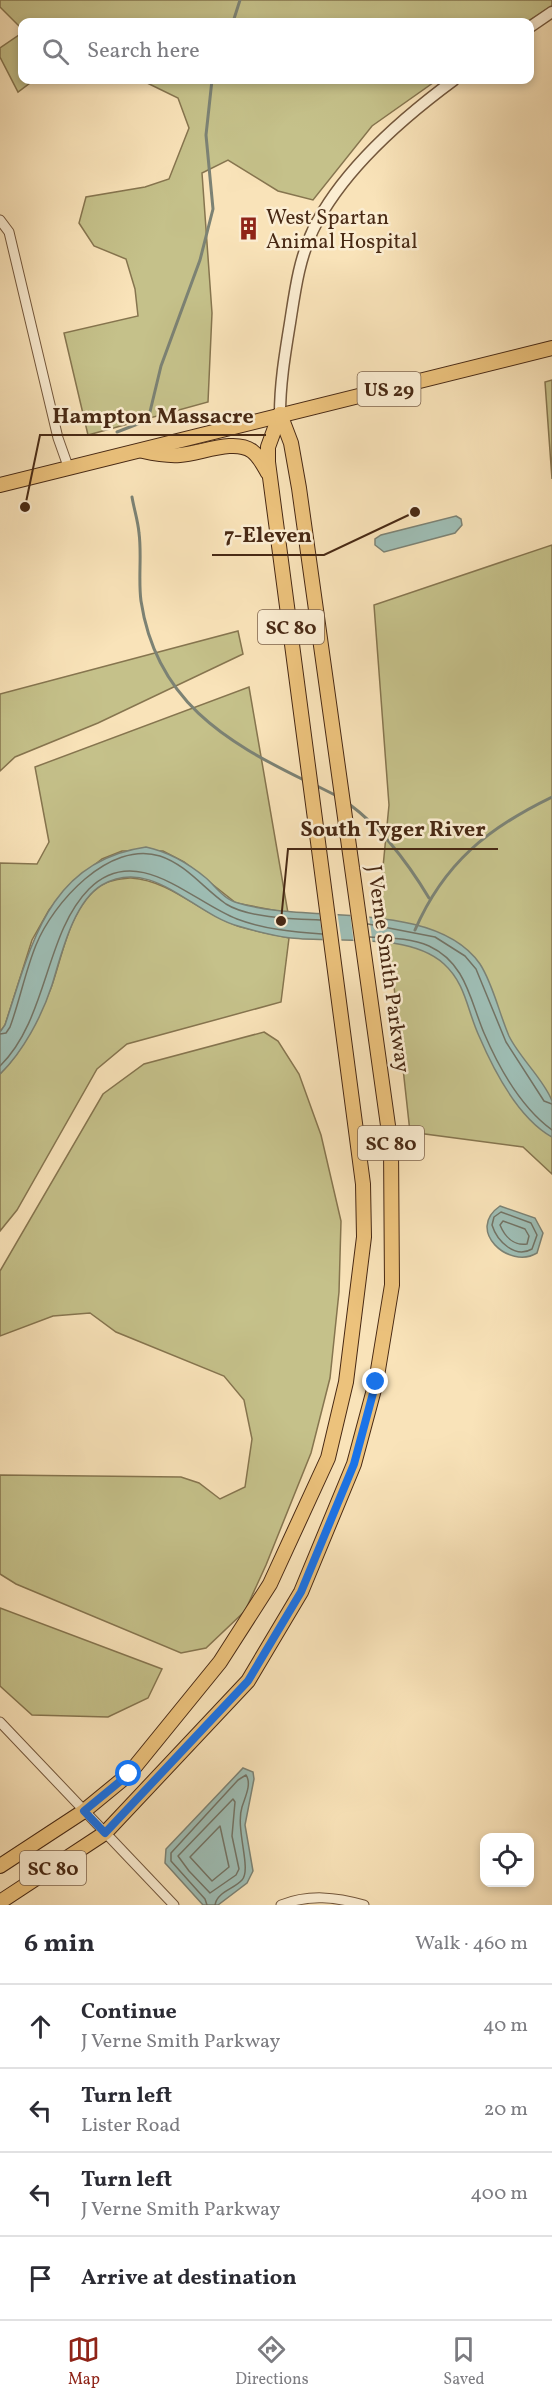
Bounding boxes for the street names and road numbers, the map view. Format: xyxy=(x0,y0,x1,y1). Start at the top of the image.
road number: US 29 xyxy=(358,372,420,406)
road number: SC 80 xyxy=(258,610,324,644)
street label: J Verne Smith Parkway xyxy=(359,864,417,1075)
road number: SC 80 xyxy=(358,1126,424,1160)
road number: SC 80 xyxy=(20,1851,86,1885)

